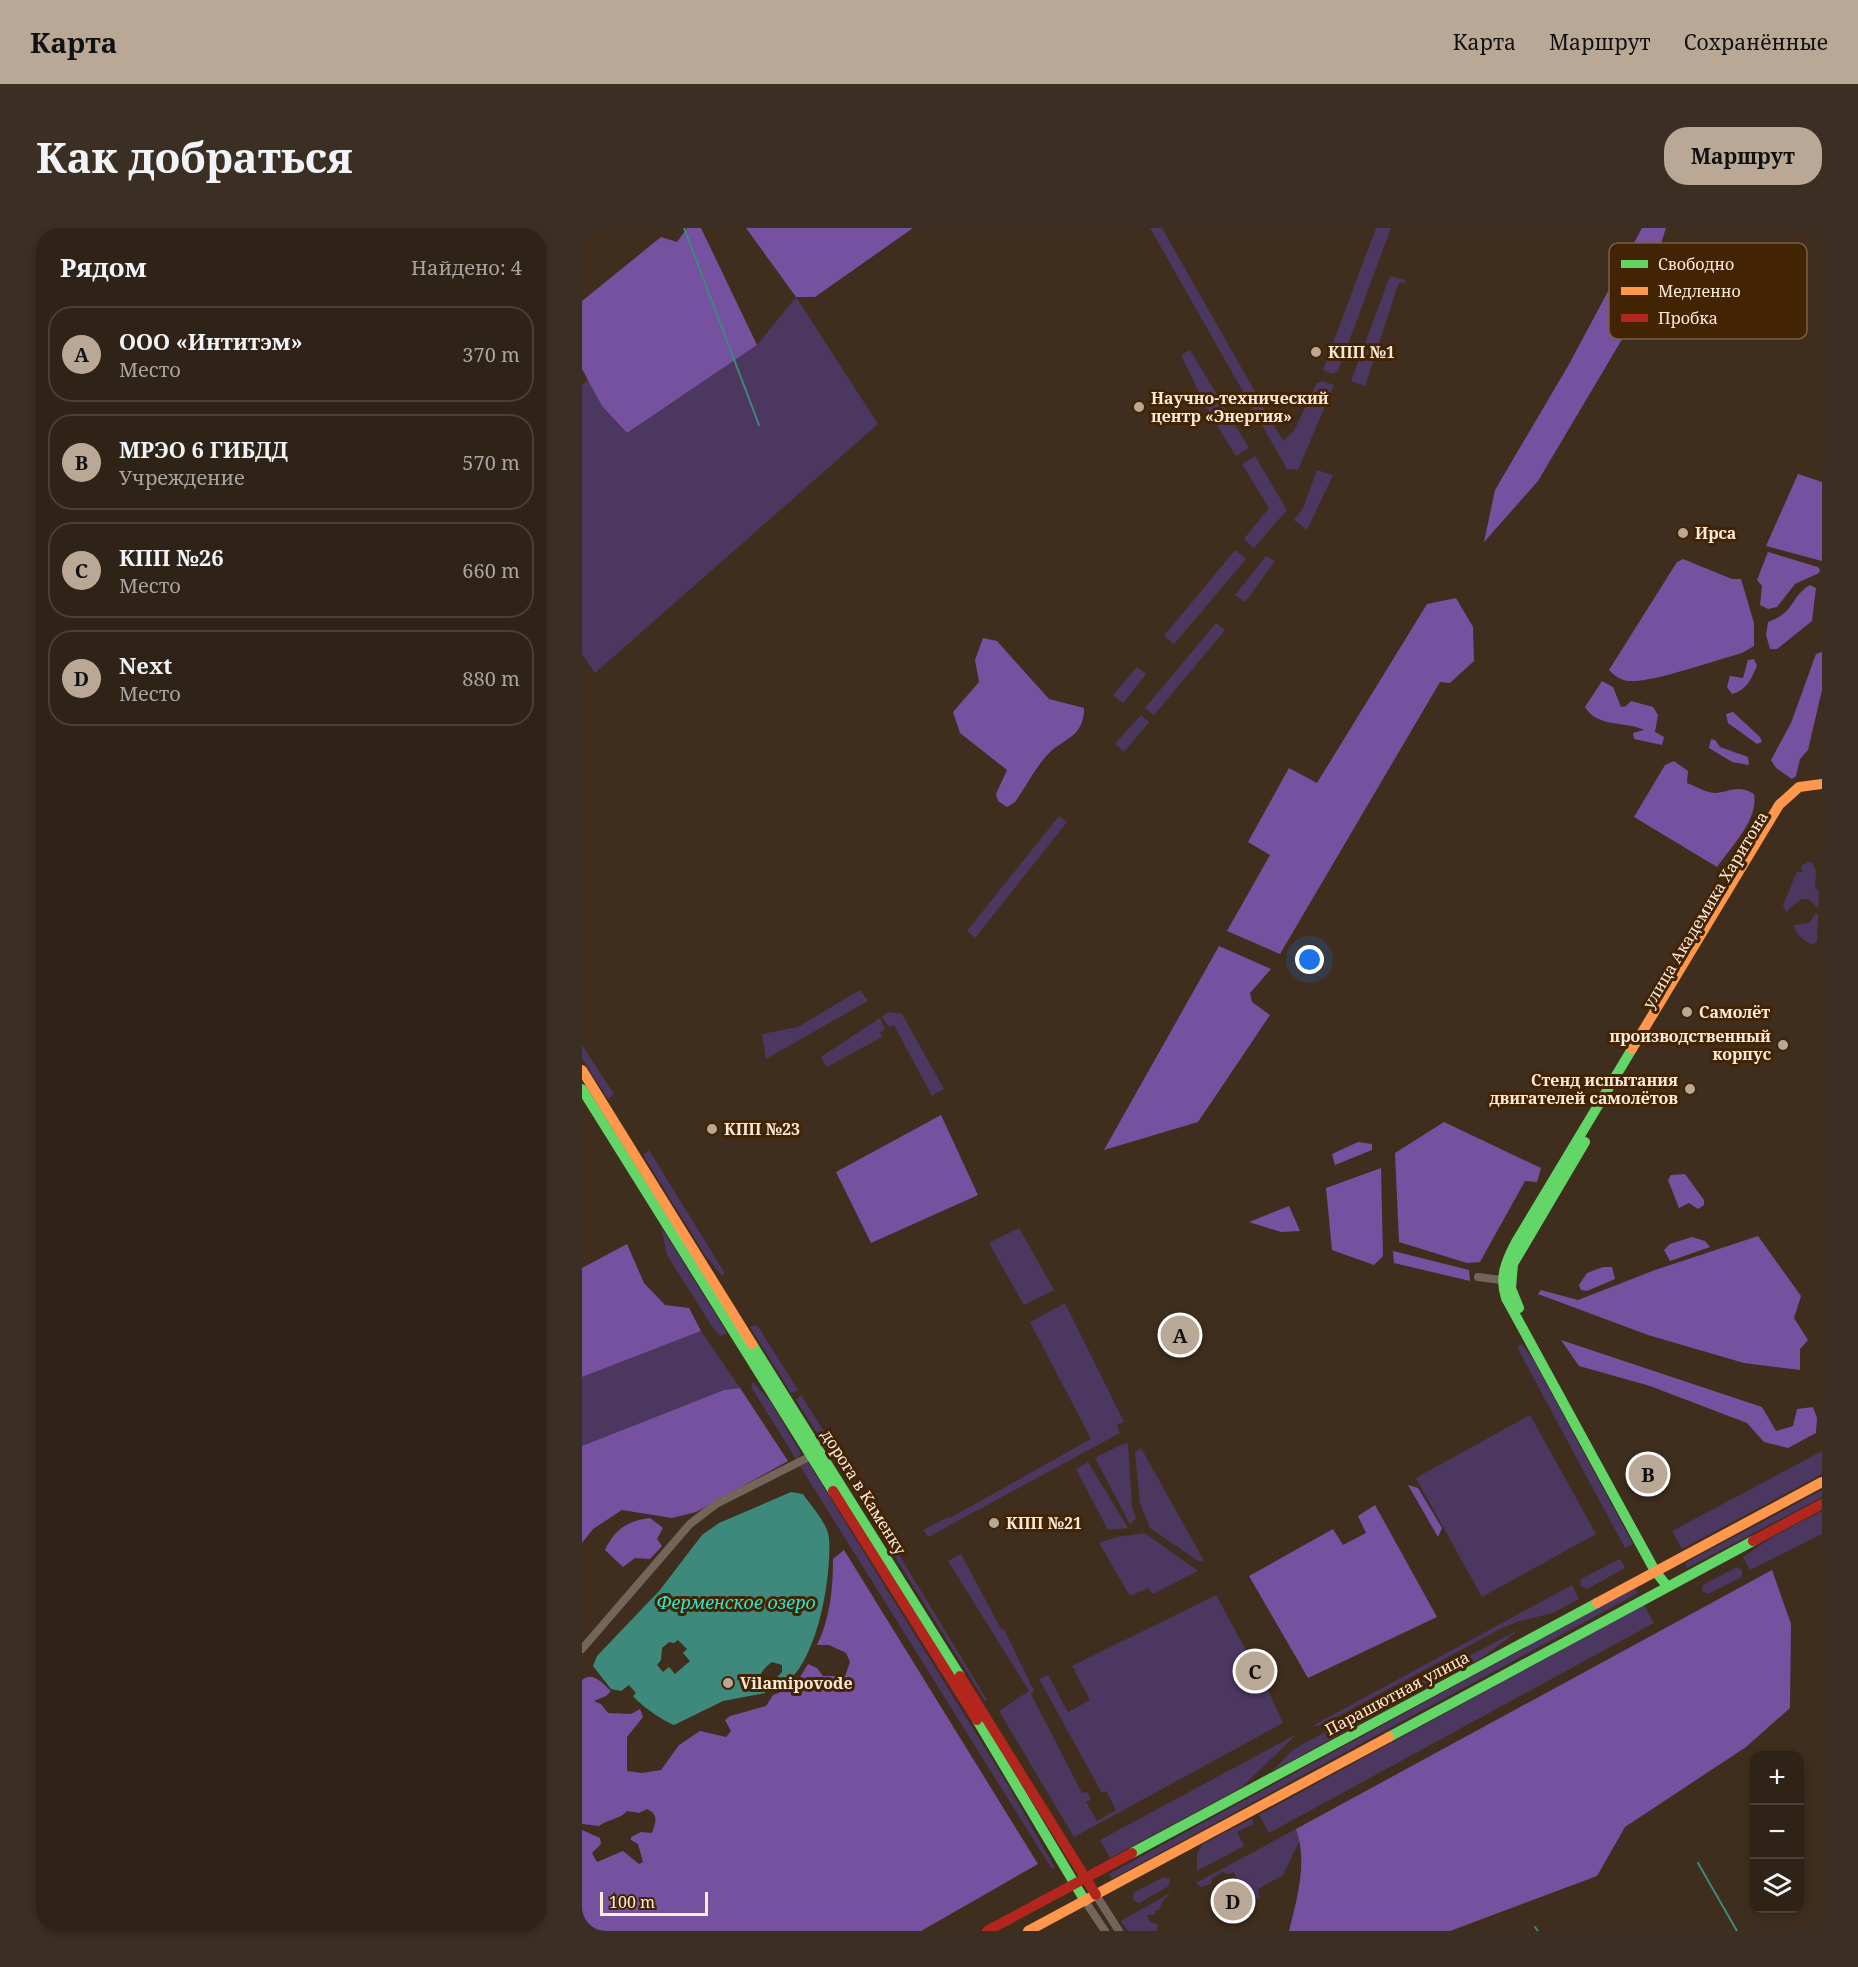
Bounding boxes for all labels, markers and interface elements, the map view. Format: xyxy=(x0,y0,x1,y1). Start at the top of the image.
text: Карта xyxy=(30,23,117,61)
text: Карта xyxy=(1453,28,1516,56)
text: Маршрут xyxy=(1549,28,1651,56)
text: Сохранённые xyxy=(1684,28,1828,56)
button: Маршрут xyxy=(1664,127,1822,185)
text: Как добраться xyxy=(36,128,353,185)
legend xyxy=(1609,243,1807,339)
text: Рядом xyxy=(60,249,147,285)
text: Свободно xyxy=(1658,253,1734,275)
text: Найдено: 4 xyxy=(411,254,522,281)
text: Медленно xyxy=(1658,280,1741,302)
text: Пробка xyxy=(1658,307,1718,329)
text: ООО «Интитэм» xyxy=(119,326,303,356)
text: A xyxy=(74,341,89,368)
text: 370 m xyxy=(462,341,520,368)
place label: КПП №1 xyxy=(1328,341,1395,363)
marker: КПП №1 xyxy=(1309,345,1323,359)
text: Место xyxy=(119,356,181,383)
place label: Научно-технический центр «Энергия» xyxy=(1151,387,1329,427)
marker: Научно-технический центр «Энергия» xyxy=(1132,400,1146,414)
text: МРЭО 6 ГИБДД xyxy=(119,434,288,464)
text: B xyxy=(75,449,88,476)
text: 570 m xyxy=(462,449,520,476)
text: Учреждение xyxy=(119,464,245,491)
place label: Ирса xyxy=(1695,522,1736,544)
marker: Ирса xyxy=(1676,526,1690,540)
text: КПП №26 xyxy=(119,542,224,572)
text: C xyxy=(75,557,88,584)
text: 660 m xyxy=(462,557,520,584)
text: Место xyxy=(119,572,181,599)
text: Next xyxy=(119,650,172,680)
text: D xyxy=(74,665,89,692)
text: 880 m xyxy=(462,665,520,692)
text: Место xyxy=(119,680,181,707)
street label: улица Академика Харитона xyxy=(1637,807,1773,1013)
your location xyxy=(1295,945,1324,974)
place label: Самолёт xyxy=(1699,1001,1770,1023)
marker: Самолёт xyxy=(1680,1005,1694,1019)
place label: производственный корпус xyxy=(1610,1025,1771,1065)
marker: производственный корпус xyxy=(1776,1038,1790,1052)
place label: Стенд испытания двигателей самолётов xyxy=(1489,1069,1678,1109)
marker: Стенд испытания двигателей самолётов xyxy=(1683,1082,1697,1096)
place label: КПП №23 xyxy=(724,1118,800,1140)
marker: КПП №23 xyxy=(705,1122,719,1136)
pin: A xyxy=(1160,1312,1200,1358)
street label: дорога в Каменку xyxy=(817,1425,912,1560)
pin: B xyxy=(1628,1452,1668,1496)
place label: КПП №21 xyxy=(1006,1512,1082,1534)
marker: КПП №21 xyxy=(987,1516,1001,1530)
water label: Ферменское озеро xyxy=(656,1590,816,1614)
street label: Парашютная улица xyxy=(1321,1646,1473,1740)
pin: C xyxy=(1236,1648,1274,1694)
place label: Vilamipovode xyxy=(740,1672,853,1694)
marker: Vilamipovode xyxy=(721,1676,735,1690)
map controls xyxy=(1750,1751,1804,1913)
button: + xyxy=(1750,1751,1804,1805)
button: − xyxy=(1750,1805,1804,1859)
button: layers xyxy=(1750,1859,1804,1913)
pin: D xyxy=(1214,1878,1252,1924)
scale bar xyxy=(600,1889,708,1916)
text: 100 m xyxy=(609,1891,655,1913)

